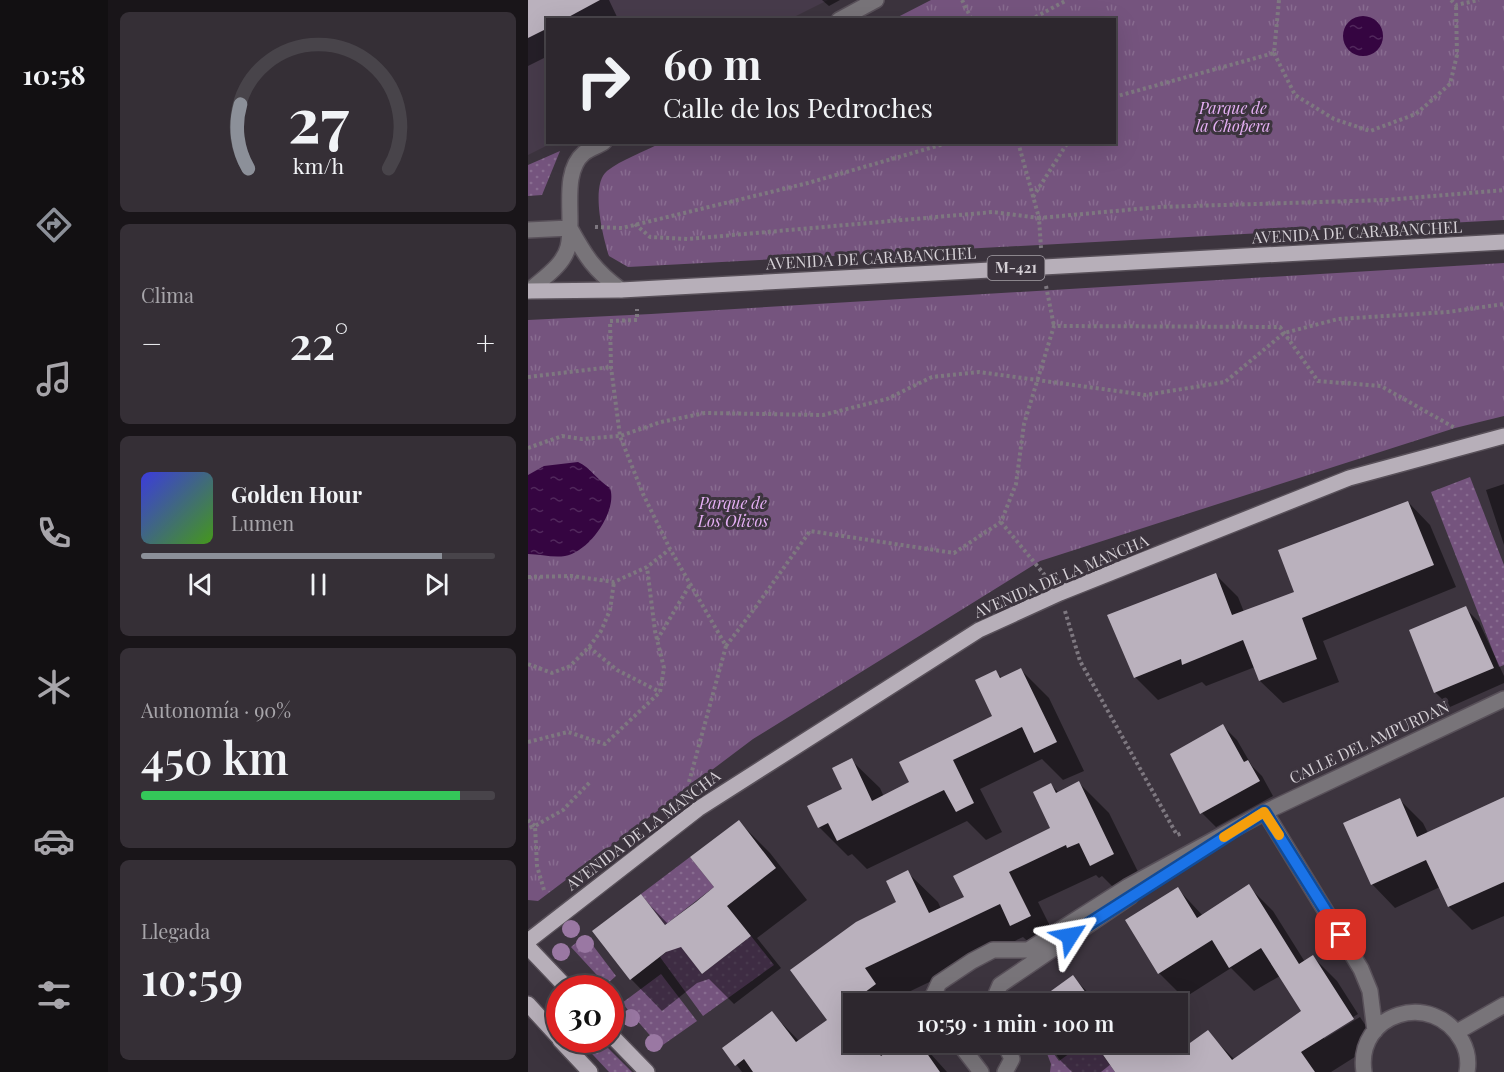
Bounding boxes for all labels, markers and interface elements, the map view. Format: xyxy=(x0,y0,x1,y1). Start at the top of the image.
text: 60 m xyxy=(663,35,761,91)
icon: right xyxy=(564,42,642,120)
text: 10:58 xyxy=(22,56,86,92)
text: 27 xyxy=(287,75,349,159)
text: Calle de los Pedroches xyxy=(663,89,933,125)
park label: Parque de la Chopera xyxy=(1196,97,1270,136)
text: km/h xyxy=(292,151,344,179)
icon: directions xyxy=(33,204,75,246)
street label: AVENIDA DE CARABANCHEL xyxy=(1250,216,1463,248)
street label: AVENIDA DE CARABANCHEL xyxy=(764,242,977,274)
road number: M-421 xyxy=(988,256,1044,280)
text: Clima xyxy=(141,281,194,308)
text: 22° xyxy=(289,311,349,371)
text: − xyxy=(141,320,162,364)
text: + xyxy=(476,320,495,364)
icon: music xyxy=(33,358,75,400)
text: Golden Hour xyxy=(231,479,362,509)
park label: Parque de Los Olivos xyxy=(697,492,768,531)
text: Lumen xyxy=(231,509,294,536)
icon: phone xyxy=(33,512,75,554)
street label: AVENIDA DE LA MANCHA xyxy=(969,529,1152,622)
icon: previous xyxy=(184,568,217,601)
icon: pause xyxy=(302,568,335,601)
icon: next xyxy=(420,568,453,601)
icon: climate xyxy=(33,666,75,708)
street label: CALLE DEL AMPURDAN xyxy=(1286,695,1452,788)
text: Autonomía · 90% xyxy=(141,696,291,723)
text: 450 km xyxy=(141,726,289,786)
street label: AVENIDA DE LA MANCHA xyxy=(561,764,725,895)
icon: car xyxy=(33,820,75,862)
position arrow xyxy=(1038,904,1102,968)
pin xyxy=(1315,909,1366,960)
text: Llegada xyxy=(141,917,210,944)
icon: arrive xyxy=(1324,918,1357,951)
text: 10:59 xyxy=(141,947,243,1007)
icon: filters xyxy=(33,974,75,1016)
speed limit sign: 30 xyxy=(546,975,624,1053)
text: 10:59 · 1 min · 100 m xyxy=(917,1008,1114,1038)

